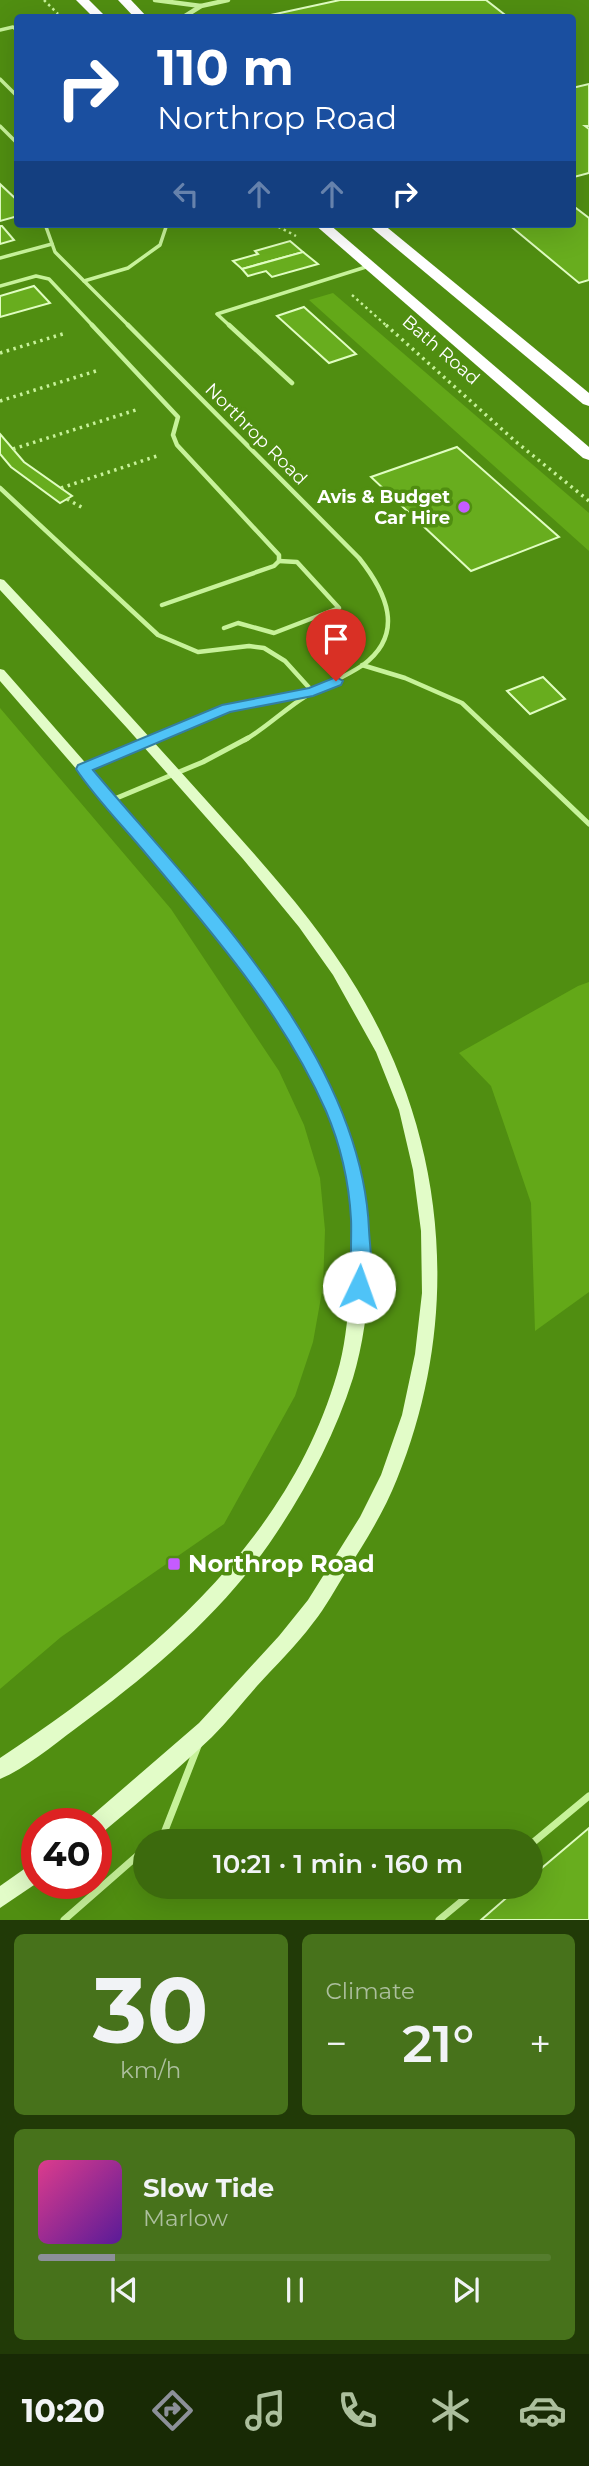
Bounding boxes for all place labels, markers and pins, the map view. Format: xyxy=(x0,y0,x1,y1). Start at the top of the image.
place label: Avis & Budget Car Hire xyxy=(316,486,450,529)
marker: Avis & Budget Car Hire xyxy=(456,499,472,515)
pin xyxy=(306,609,366,681)
place label: Northrop Road xyxy=(188,1549,375,1578)
marker: Northrop Road xyxy=(166,1556,182,1572)

